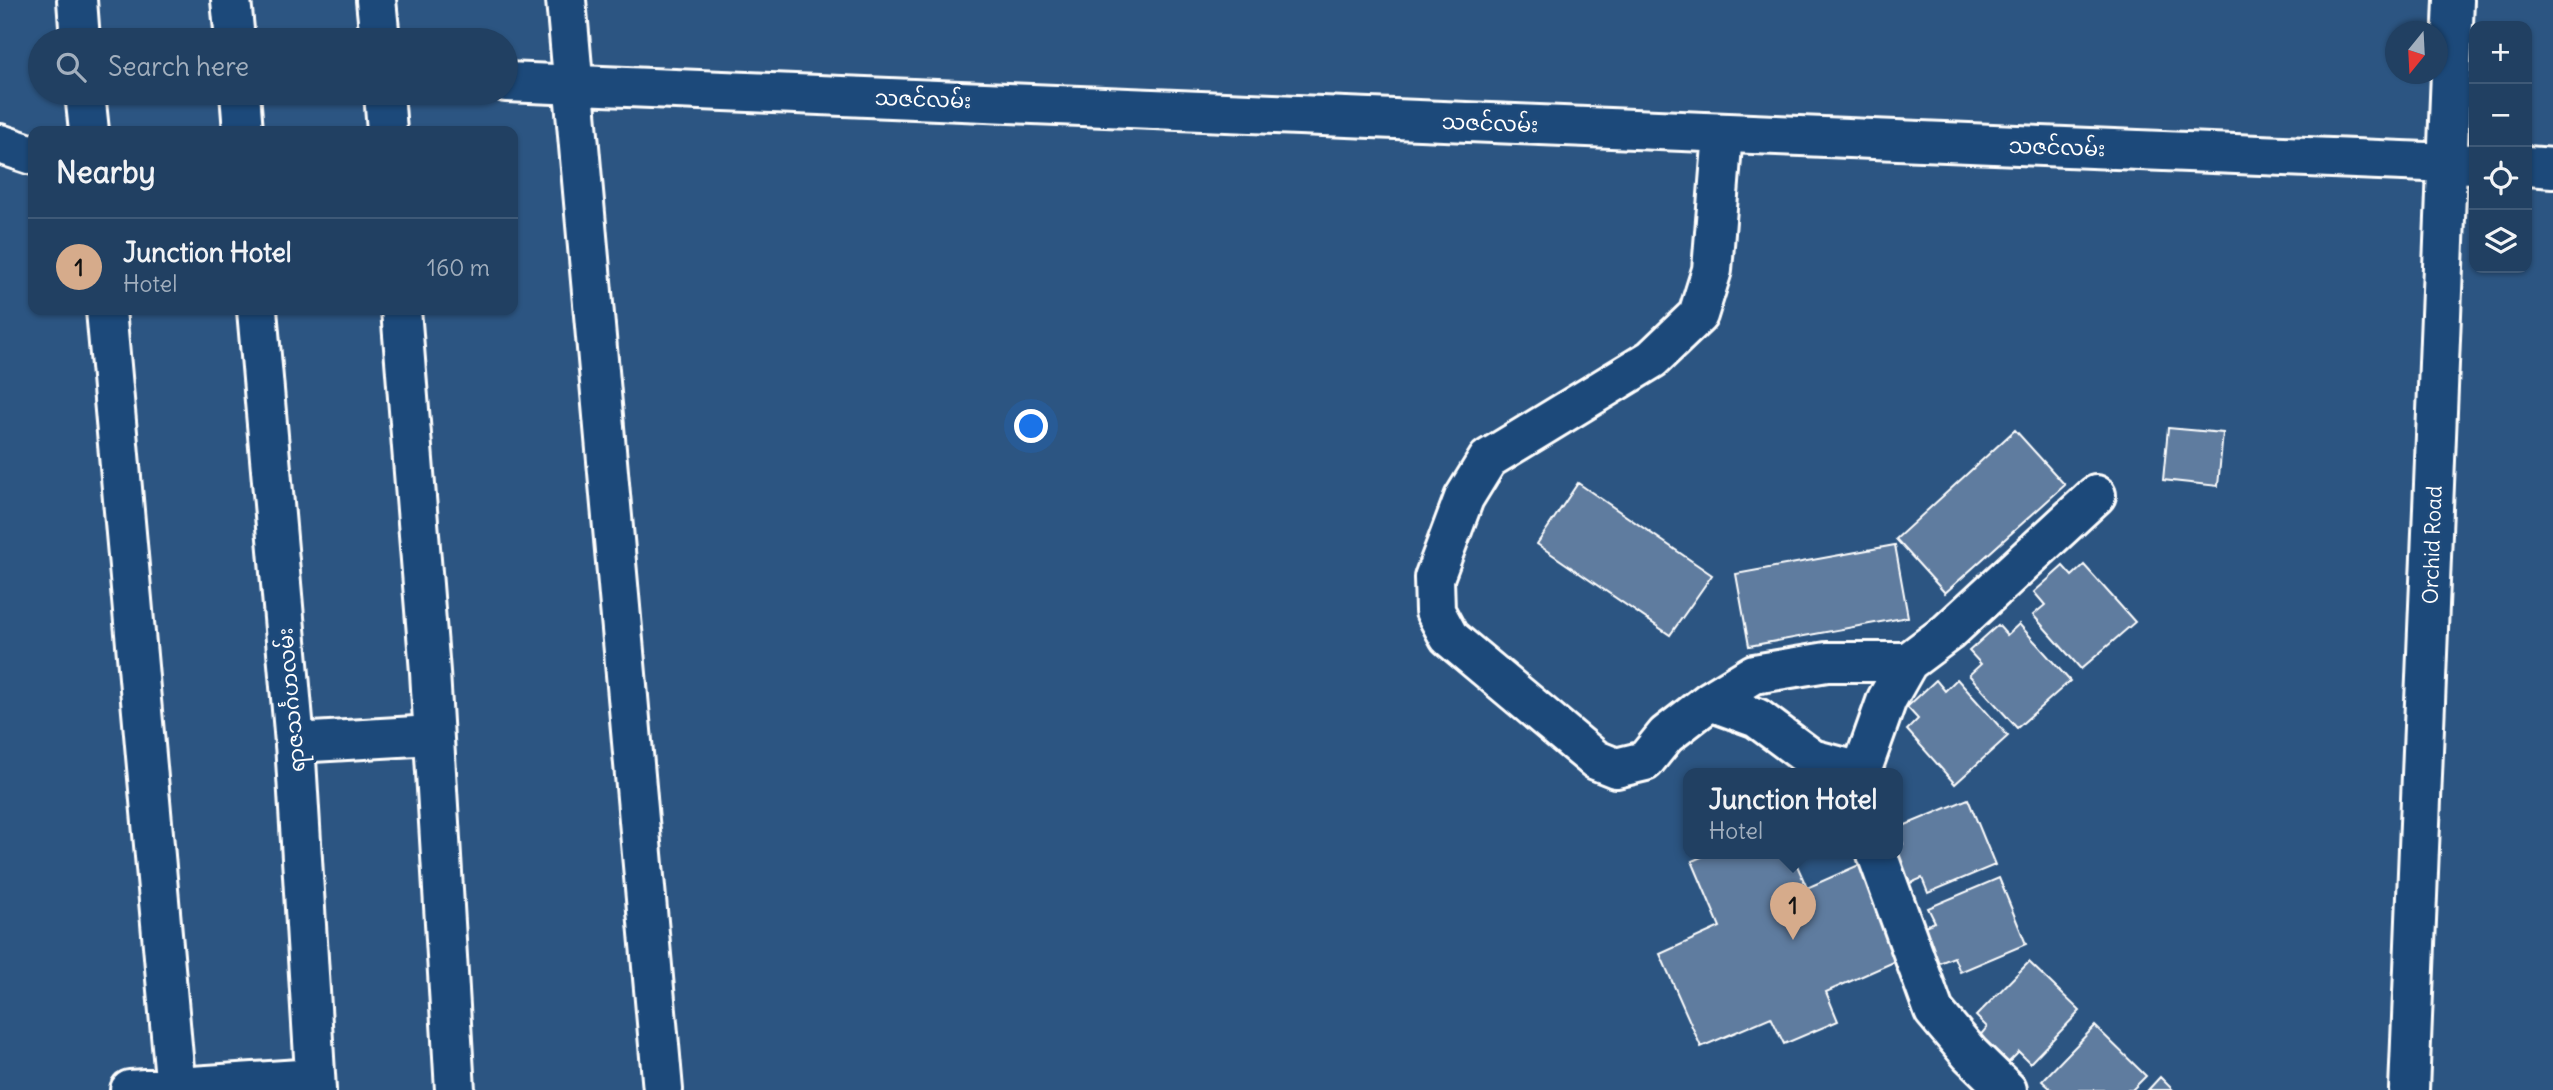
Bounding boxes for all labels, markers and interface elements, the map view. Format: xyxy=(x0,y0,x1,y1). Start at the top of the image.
north arrow xyxy=(2385,21,2448,84)
map controls xyxy=(2469,21,2532,273)
button: + xyxy=(2469,21,2532,84)
search box xyxy=(28,28,518,105)
icon: search xyxy=(52,48,90,86)
text: Search here xyxy=(108,50,249,83)
street label: သဇင်လမ်း xyxy=(874,82,972,114)
button: − xyxy=(2469,84,2532,147)
street label: သဇင်လမ်း xyxy=(1441,106,1539,138)
street label: သဇင်လမ်း xyxy=(2008,130,2106,162)
button: locate xyxy=(2469,147,2532,210)
text: Nearby xyxy=(56,153,156,191)
button: layers xyxy=(2469,210,2532,273)
text: Junction Hotel xyxy=(123,236,292,269)
text: 1 xyxy=(74,253,84,282)
text: 160 m xyxy=(427,253,490,282)
text: Hotel xyxy=(123,269,177,298)
your location xyxy=(1014,409,1048,443)
street label: Orchid Road xyxy=(2416,485,2448,605)
street label: ရာဇသင်္ဂဟလမ်း xyxy=(269,626,315,773)
popup xyxy=(1683,768,1903,859)
text: Junction Hotel xyxy=(1709,783,1877,816)
text: Hotel xyxy=(1709,816,1763,845)
pin: 1 xyxy=(1770,882,1816,940)

